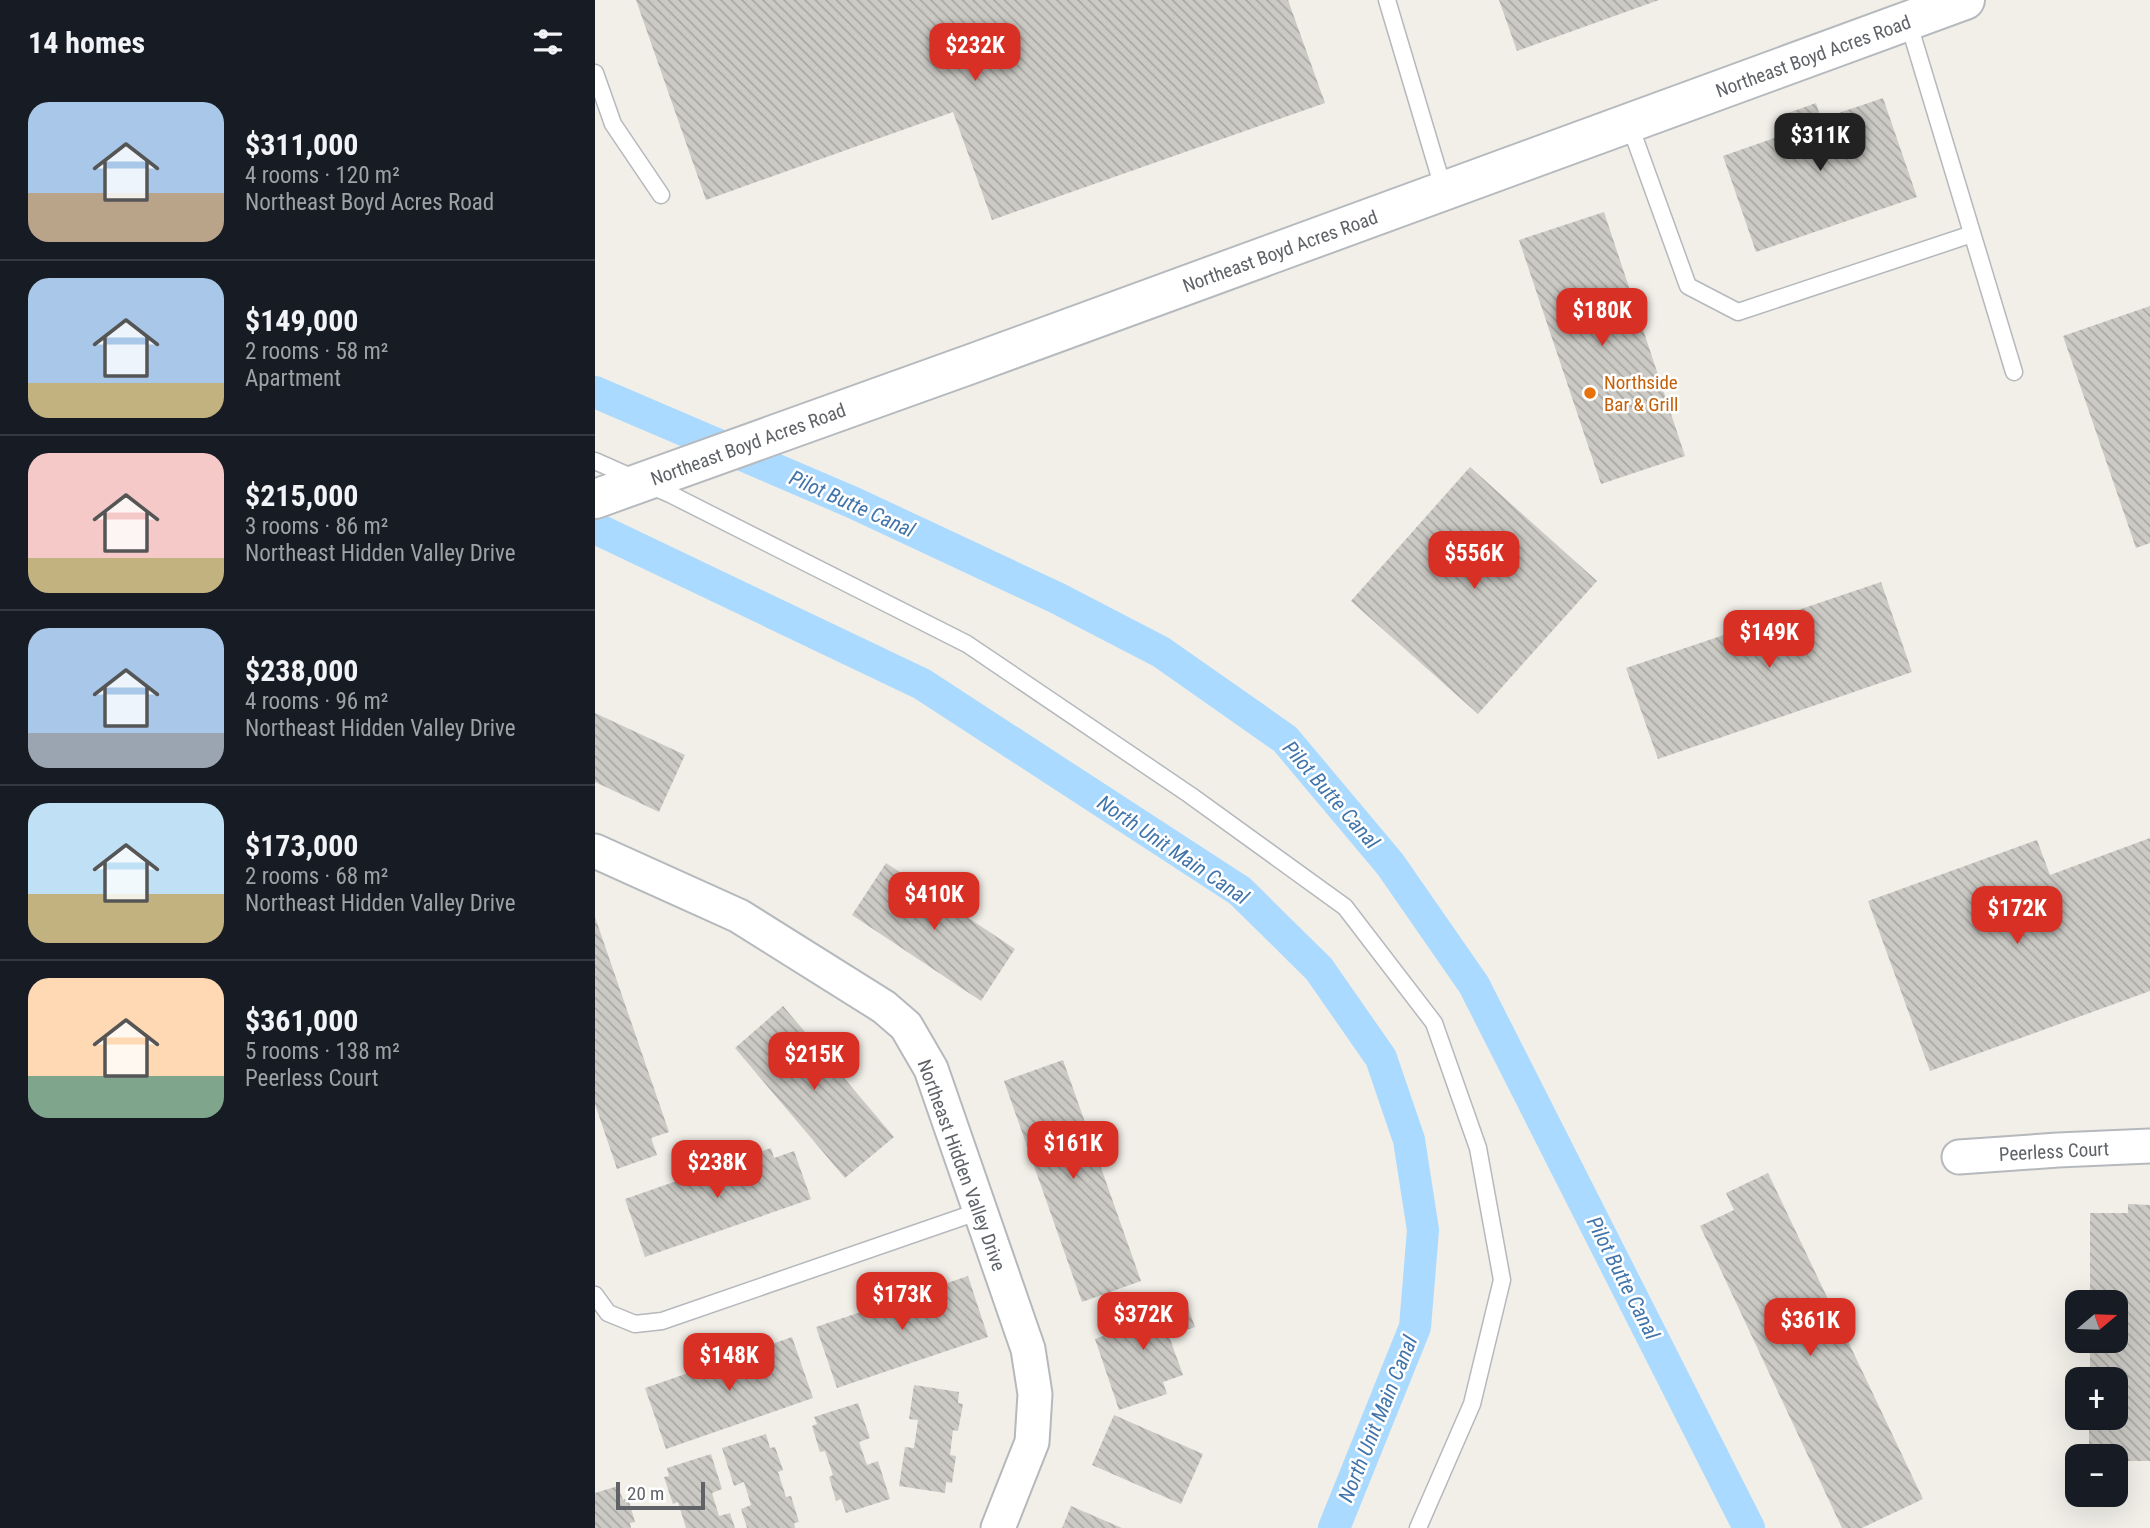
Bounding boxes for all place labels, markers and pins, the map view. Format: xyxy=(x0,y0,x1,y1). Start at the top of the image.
pin: $232K xyxy=(926,24,1024,83)
pin: $311K xyxy=(1771,114,1869,173)
pin: $180K xyxy=(1553,288,1651,348)
place label: Northside Bar & Grill xyxy=(1604,371,1678,416)
marker: Northside Bar & Grill xyxy=(1582,385,1598,401)
pin: $556K xyxy=(1425,532,1523,591)
pin: $149K xyxy=(1720,610,1818,670)
pin: $410K xyxy=(885,872,983,932)
pin: $172K xyxy=(1968,886,2066,946)
pin: $215K xyxy=(765,1032,863,1092)
pin: $161K xyxy=(1024,1122,1122,1181)
pin: $238K xyxy=(668,1140,766,1200)
pin: $173K xyxy=(853,1272,951,1332)
pin: $372K xyxy=(1094,1292,1192,1352)
pin: $361K xyxy=(1761,1298,1859,1358)
pin: $148K xyxy=(680,1334,778,1393)

